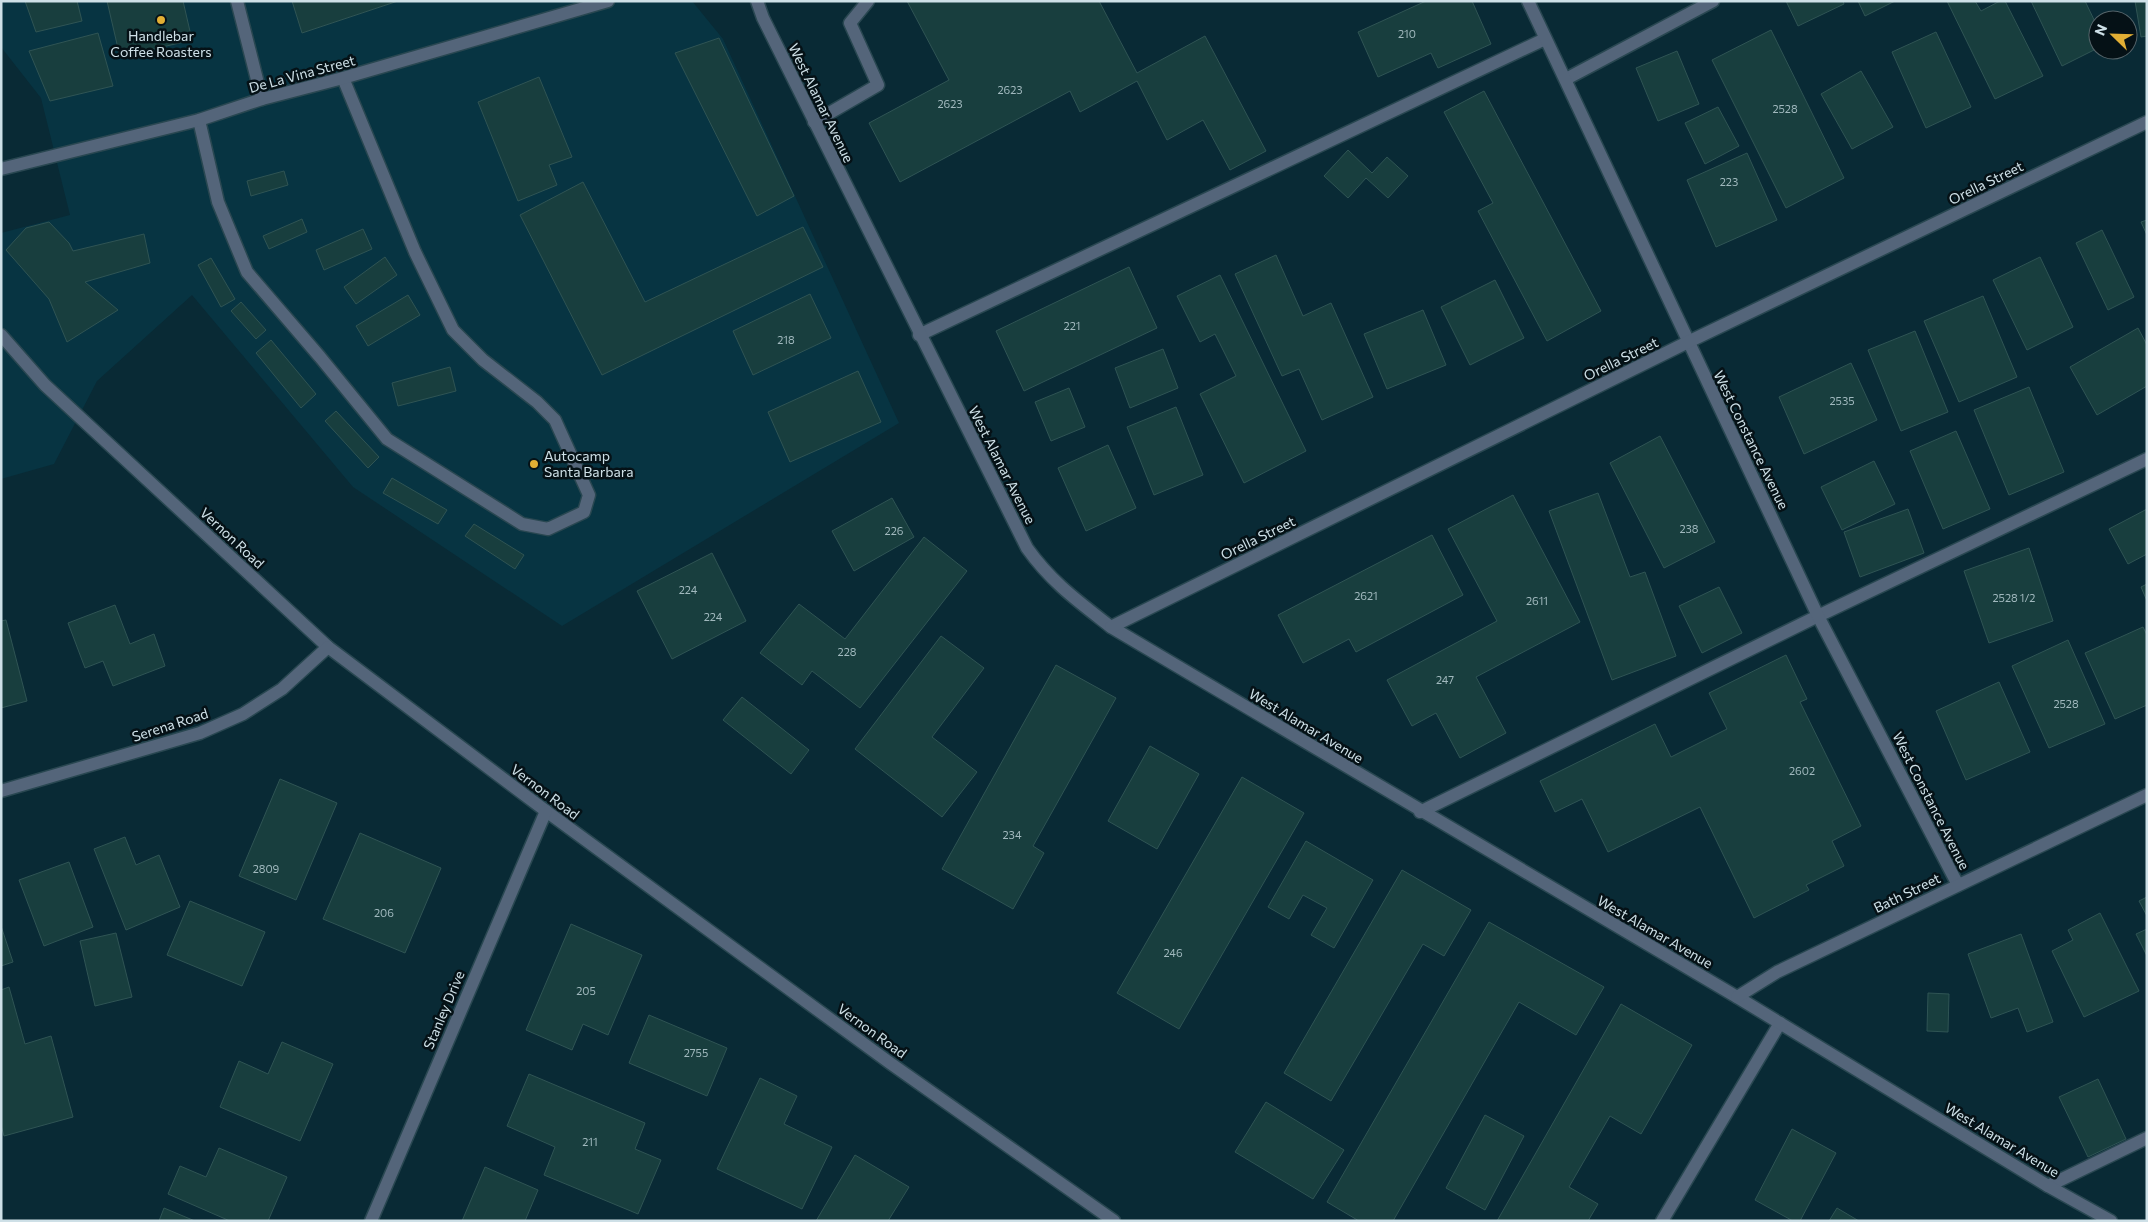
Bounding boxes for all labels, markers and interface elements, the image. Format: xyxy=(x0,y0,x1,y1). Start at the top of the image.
north arrow xyxy=(2088,10,2138,60)
marker: Handlebar Coffee Roasters xyxy=(155,14,167,26)
text: N xyxy=(2091,22,2110,38)
place label: Handlebar Coffee Roasters xyxy=(110,27,212,60)
house number: 210 xyxy=(1398,27,1416,40)
street label: West Alamar Avenue xyxy=(785,40,858,165)
street label: De La Vina Street xyxy=(247,51,357,96)
house number: 2623 xyxy=(997,83,1023,96)
house number: 2623 xyxy=(937,97,963,110)
house number: 2528 xyxy=(1772,102,1798,115)
street label: Orella Street xyxy=(1946,157,2026,208)
house number: 223 xyxy=(1720,175,1738,188)
house number: 221 xyxy=(1064,319,1080,332)
house number: 218 xyxy=(777,333,795,346)
street label: Orella Street xyxy=(1581,333,1661,384)
street label: West Constance Avenue xyxy=(1710,368,1793,512)
house number: 2535 xyxy=(1829,394,1855,407)
street label: West Alamar Avenue xyxy=(965,403,1040,527)
place label: Autocamp Santa Barbara xyxy=(544,447,634,480)
marker: Autocamp Santa Barbara xyxy=(528,458,540,470)
street label: Vernon Road xyxy=(197,504,268,572)
street label: Orella Street xyxy=(1218,512,1298,563)
house number: 238 xyxy=(1679,522,1699,535)
house number: 226 xyxy=(885,524,904,537)
house number: 224 xyxy=(679,583,698,596)
house number: 2621 xyxy=(1354,589,1378,602)
house number: 2528 1/2 xyxy=(1993,591,2035,604)
house number: 2611 xyxy=(1526,594,1548,607)
house number: 224 xyxy=(704,610,723,623)
house number: 228 xyxy=(838,645,857,658)
house number: 247 xyxy=(1436,673,1454,686)
street label: West Alamar Avenue xyxy=(1246,685,1367,766)
house number: 2528 xyxy=(2053,697,2079,710)
street label: Serena Road xyxy=(130,704,210,745)
street label: West Constance Avenue xyxy=(1889,729,1974,873)
street label: Vernon Road xyxy=(508,760,583,823)
house number: 2602 xyxy=(1789,764,1815,777)
house number: 234 xyxy=(1003,828,1022,841)
house number: 2809 xyxy=(253,862,280,875)
street label: Bath Street xyxy=(1871,869,1943,916)
street label: West Alamar Avenue xyxy=(1595,892,1716,972)
house number: 206 xyxy=(374,906,394,919)
house number: 246 xyxy=(1163,946,1183,959)
street label: Stanley Drive xyxy=(419,968,468,1052)
house number: 205 xyxy=(576,984,596,997)
street label: Vernon Road xyxy=(834,1000,910,1061)
house number: 2755 xyxy=(684,1046,708,1059)
street label: West Alamar Avenue xyxy=(1942,1099,2063,1180)
house number: 211 xyxy=(582,1135,598,1148)

